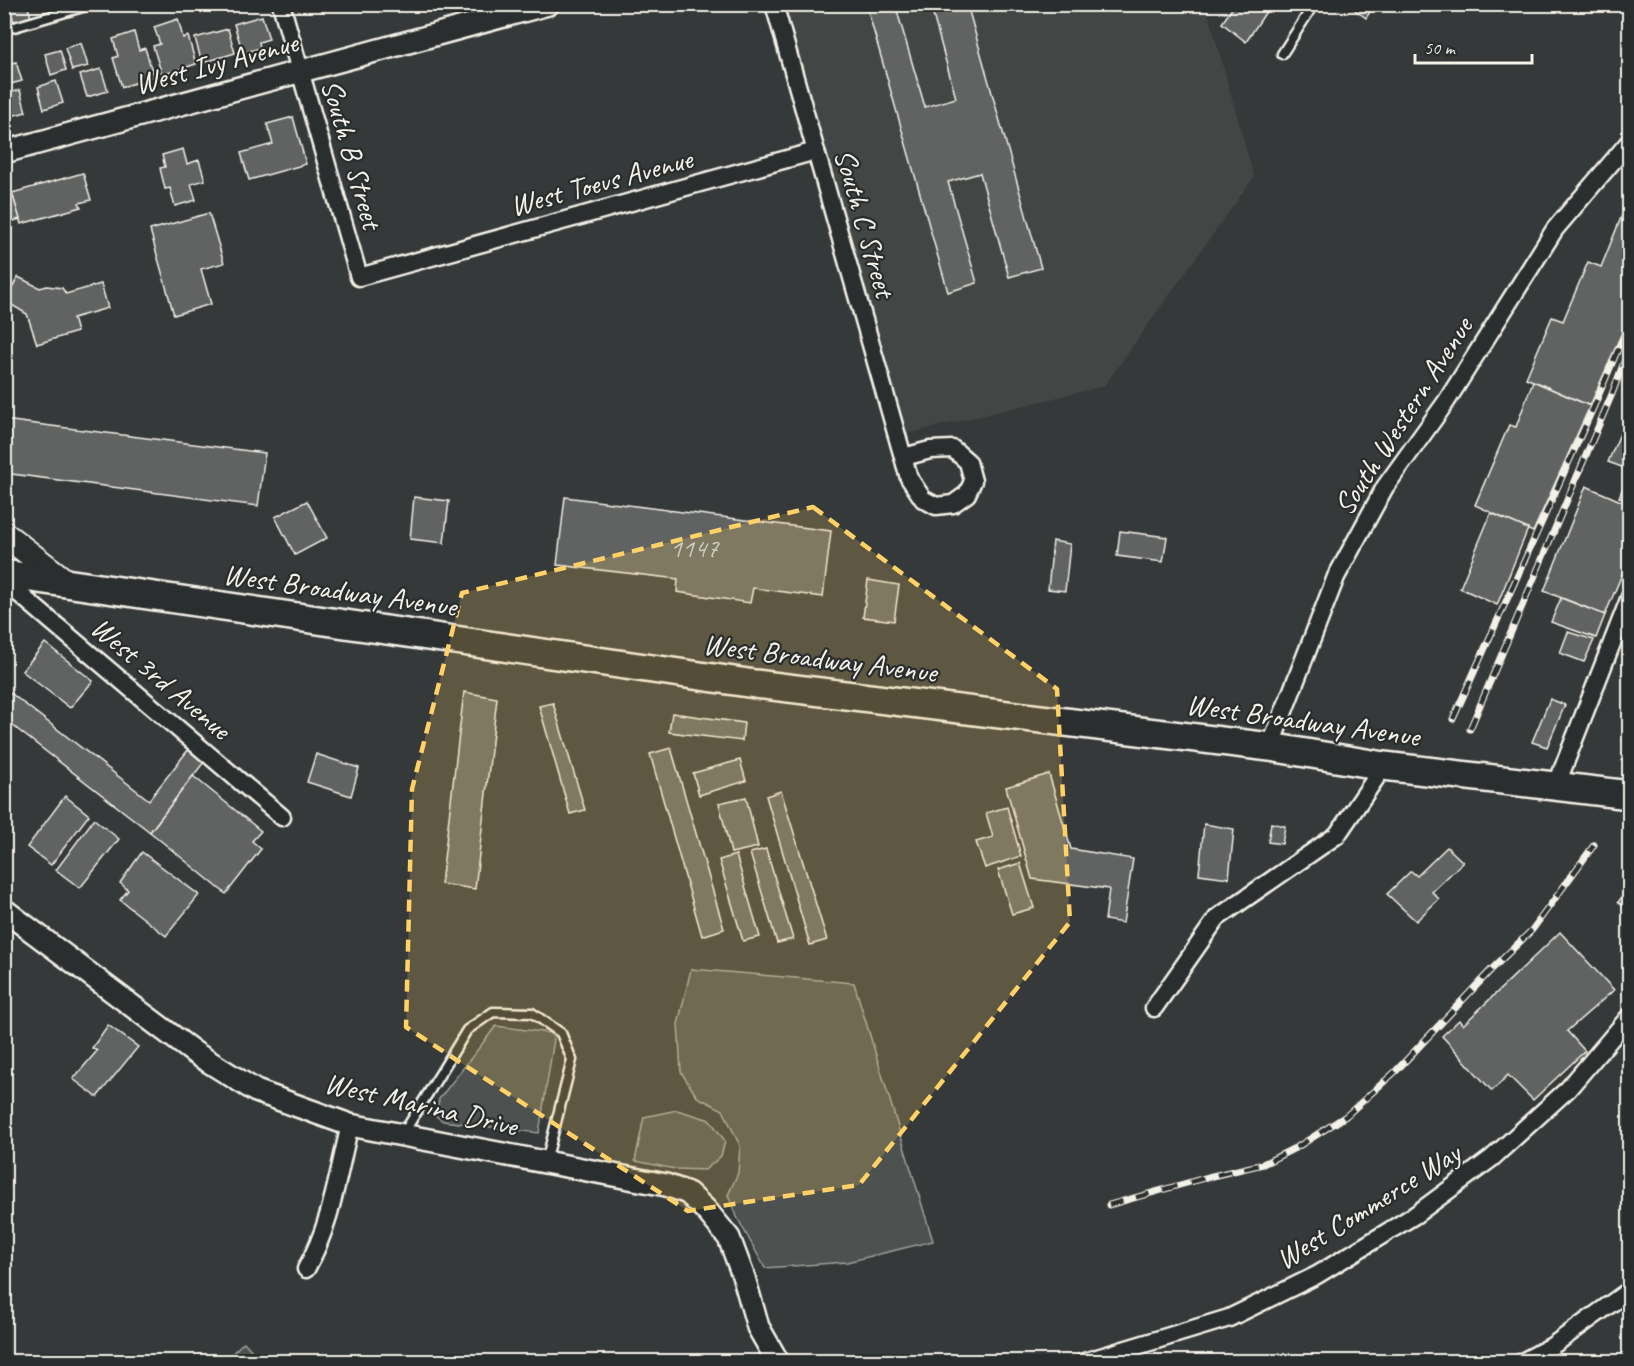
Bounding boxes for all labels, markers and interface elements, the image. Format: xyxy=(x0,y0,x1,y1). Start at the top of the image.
street label: West Ivy Avenue xyxy=(130,22,304,103)
scale bar xyxy=(1415,27,1532,65)
text: 50 m xyxy=(1424,37,1457,59)
street label: South B Street xyxy=(313,75,392,236)
street label: West Toevs Avenue xyxy=(506,139,699,225)
street label: South C Street xyxy=(826,144,905,305)
street label: South Western Avenue xyxy=(1325,308,1482,522)
house number: 1147 xyxy=(670,531,720,565)
street label: West Broadway Avenue xyxy=(221,555,461,625)
street label: West 3rd Avenue xyxy=(83,608,241,749)
street label: West Broadway Avenue xyxy=(701,625,941,691)
street label: West Broadway Avenue xyxy=(1184,685,1424,755)
street label: West Marina Drive xyxy=(321,1063,523,1145)
street label: West Commerce Way xyxy=(1269,1133,1470,1278)

